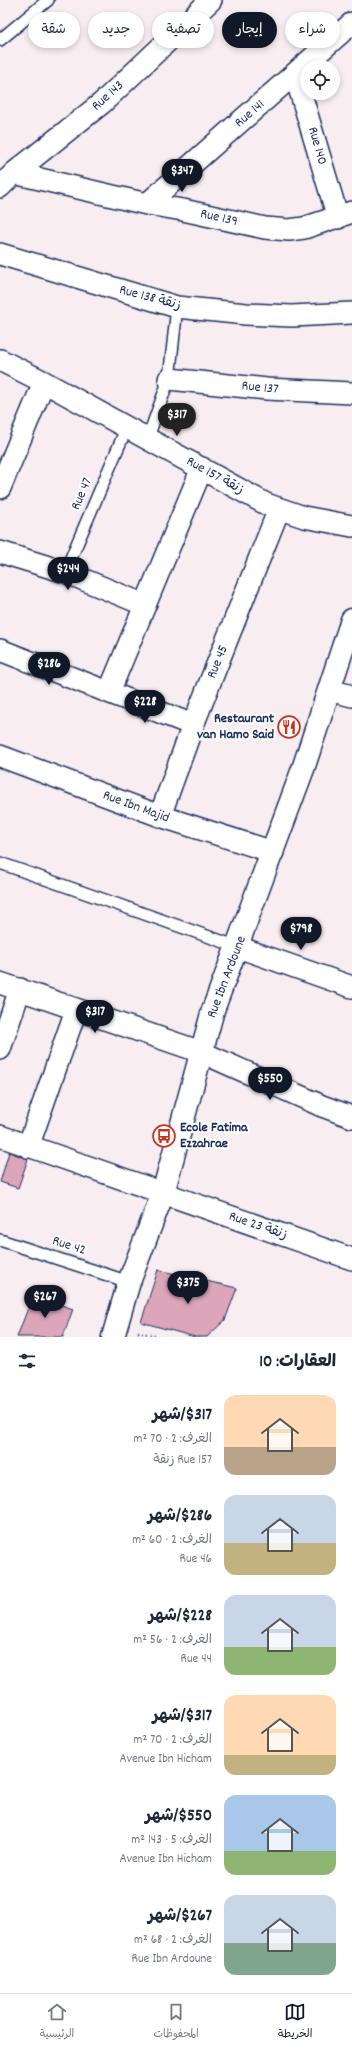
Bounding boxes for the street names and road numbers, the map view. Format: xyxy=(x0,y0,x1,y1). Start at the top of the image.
street label: Rue 143 xyxy=(87,76,129,116)
street label: Rue 141 xyxy=(231,95,269,133)
street label: Rue 140 xyxy=(302,125,332,167)
street label: Rue 139 xyxy=(198,204,240,232)
street label: Rue 138 زنقة xyxy=(117,280,183,316)
street label: Rue 137 xyxy=(241,376,279,400)
street label: Rue 157 زنقة xyxy=(182,452,248,500)
street label: Rue 47 xyxy=(66,475,98,513)
street label: Rue 45 xyxy=(202,642,234,682)
street label: Rue Ibn Majid xyxy=(100,786,172,828)
street label: Rue Ibn Ardoune xyxy=(202,933,252,1021)
street label: Rue 23 زنقة xyxy=(226,1207,290,1245)
street label: Rue 42 xyxy=(50,1231,88,1261)

